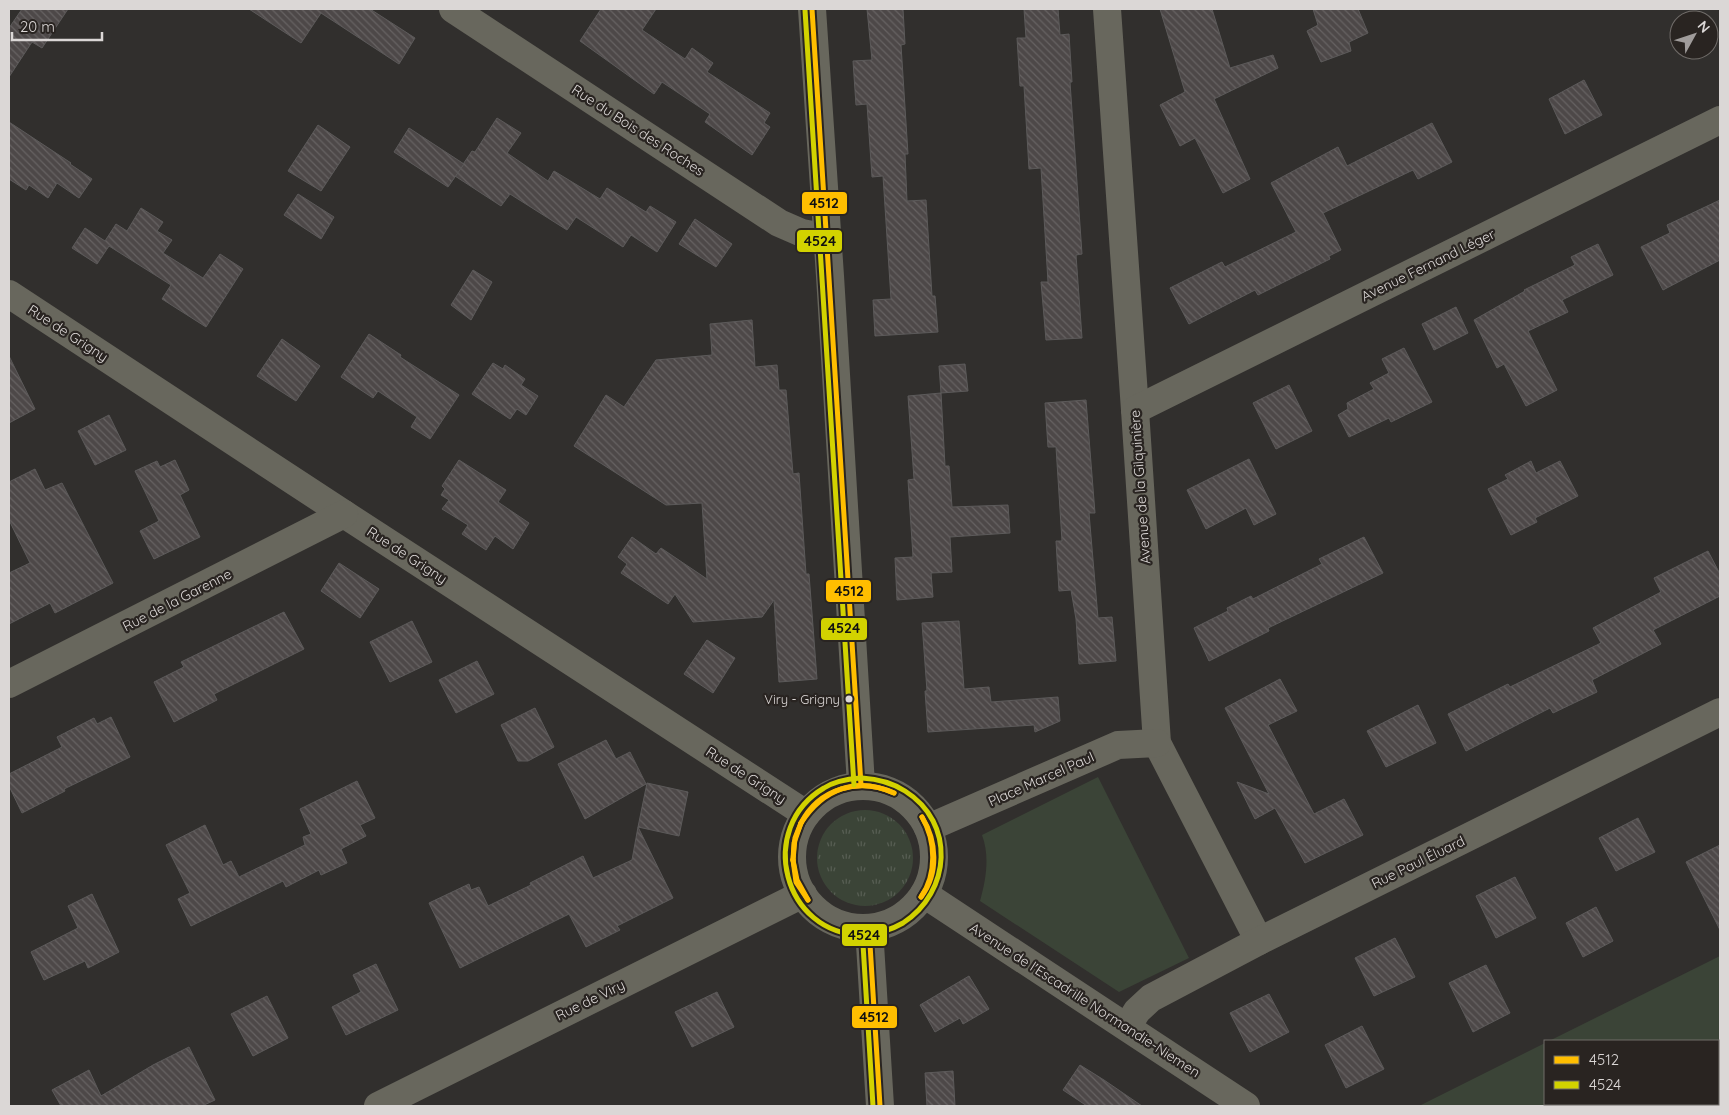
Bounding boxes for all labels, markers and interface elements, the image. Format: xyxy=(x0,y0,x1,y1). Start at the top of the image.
scale bar xyxy=(12,10,102,42)
north arrow xyxy=(1669,10,1719,60)
text: 20 m xyxy=(20,17,55,36)
text: N xyxy=(1694,17,1714,36)
street label: Rue du Bois des Roches xyxy=(568,80,708,180)
line badge: 4512 xyxy=(801,191,848,215)
text: 4512 xyxy=(809,194,839,212)
street label: Avenue Fernand Léger xyxy=(1358,224,1498,305)
line badge: 4524 xyxy=(796,229,843,253)
text: 4524 xyxy=(804,232,836,250)
street label: Rue de Grigny xyxy=(25,300,111,366)
street label: Avenue de la Gilquinière xyxy=(1126,409,1154,565)
street label: Rue de Grigny xyxy=(364,522,450,588)
street label: Rue de la Garenne xyxy=(119,565,235,635)
line badge: 4512 xyxy=(825,579,872,603)
text: 4512 xyxy=(834,582,864,600)
line badge: 4524 xyxy=(820,617,868,641)
text: 4524 xyxy=(828,619,860,637)
place label: Viry - Grigny xyxy=(764,691,840,707)
marker: Viry - Grigny xyxy=(844,694,854,704)
street label: Rue de Grigny xyxy=(703,742,789,808)
street label: Place Marcel Paul xyxy=(985,748,1097,810)
street label: Rue Paul Éluard xyxy=(1368,832,1468,892)
street label: Avenue de l'Escadrille Normandie-Niemen xyxy=(966,919,1204,1081)
line badge: 4524 xyxy=(841,923,888,947)
text: 4524 xyxy=(848,926,880,944)
street label: Rue de Viry xyxy=(552,976,628,1024)
line badge: 4512 xyxy=(851,1005,898,1029)
text: 4512 xyxy=(859,1008,889,1026)
legend xyxy=(1544,1040,1719,1105)
text: 4512 xyxy=(1589,1050,1619,1069)
text: 4524 xyxy=(1589,1075,1621,1094)

